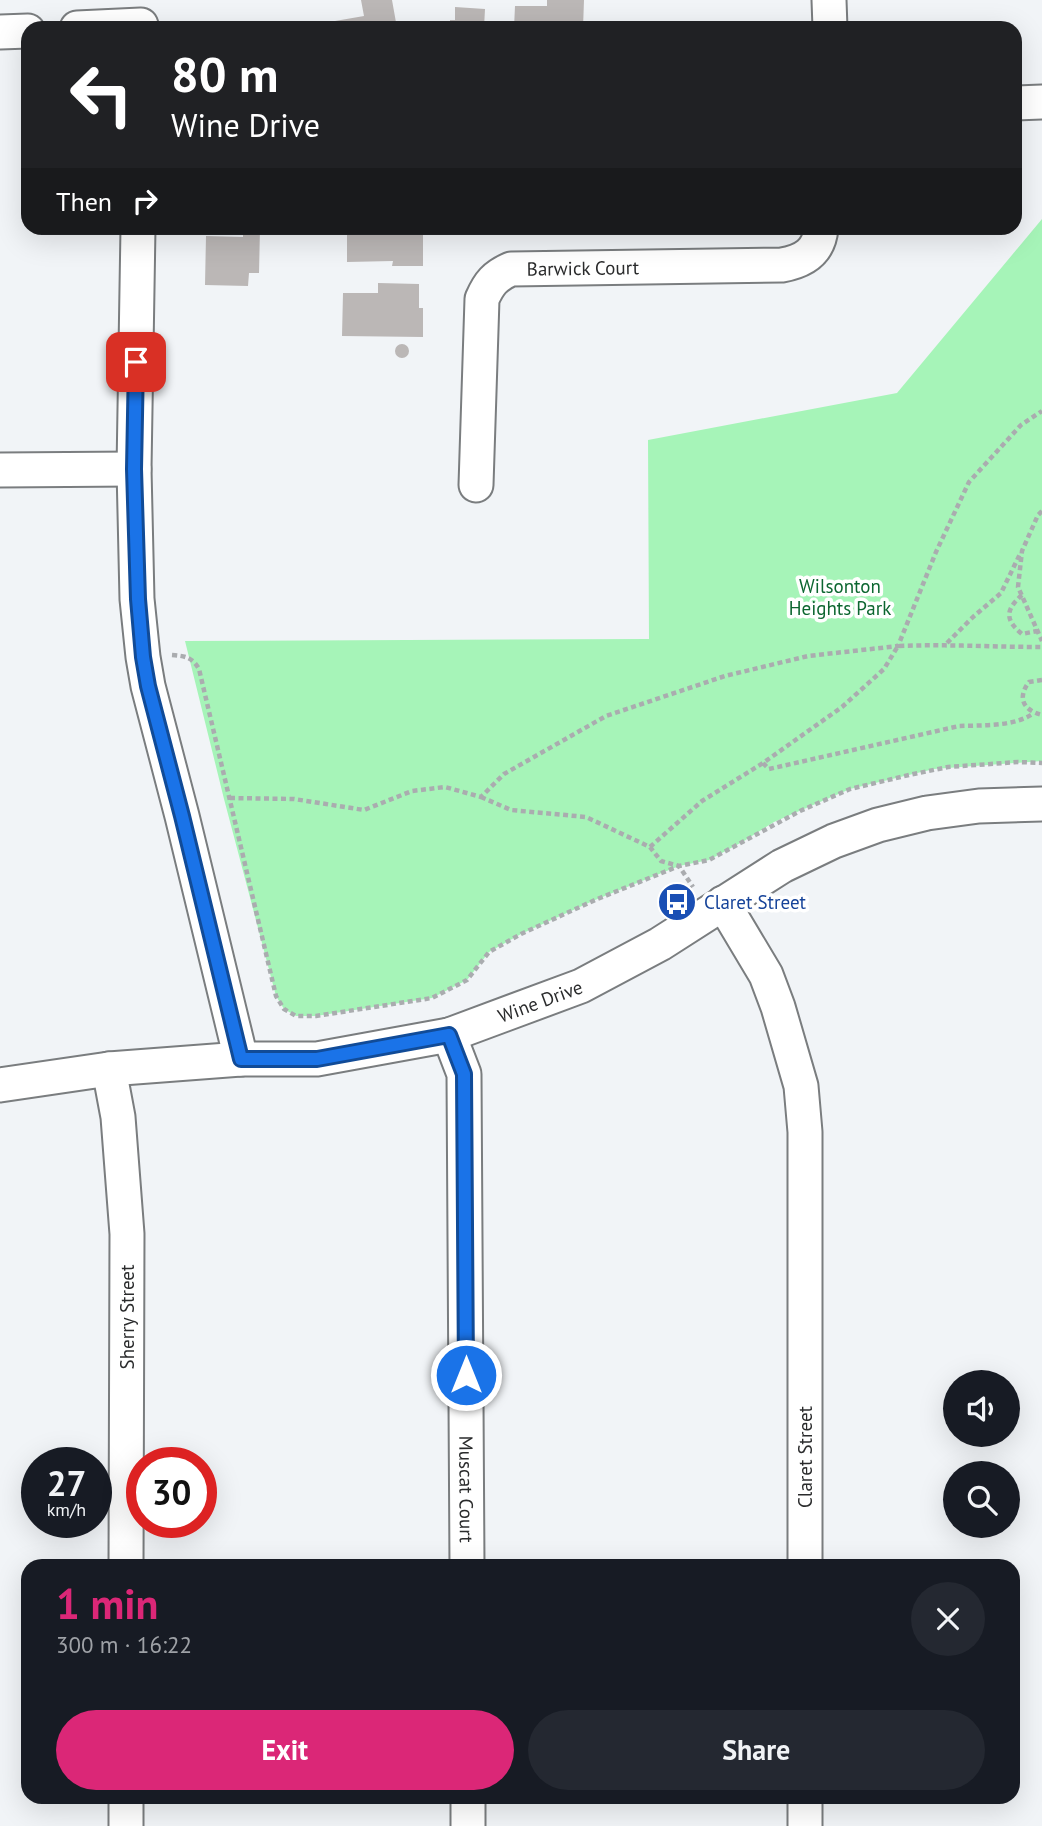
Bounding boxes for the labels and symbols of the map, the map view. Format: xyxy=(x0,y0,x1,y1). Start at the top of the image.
street label: Barwick Court xyxy=(527,255,640,281)
pin xyxy=(106,332,166,392)
park label: Wilsonton Heights Park xyxy=(789,574,891,620)
bus stop icon: Claret Street xyxy=(656,881,698,923)
place label: Claret Street xyxy=(704,890,807,914)
street label: Wine Drive xyxy=(495,974,586,1028)
street label: Sherry Street xyxy=(115,1264,139,1369)
position arrow xyxy=(429,1338,503,1412)
street label: Claret Street xyxy=(793,1405,817,1508)
street label: Muscat Court xyxy=(454,1436,479,1543)
speed limit sign: 30 xyxy=(126,1447,217,1538)

